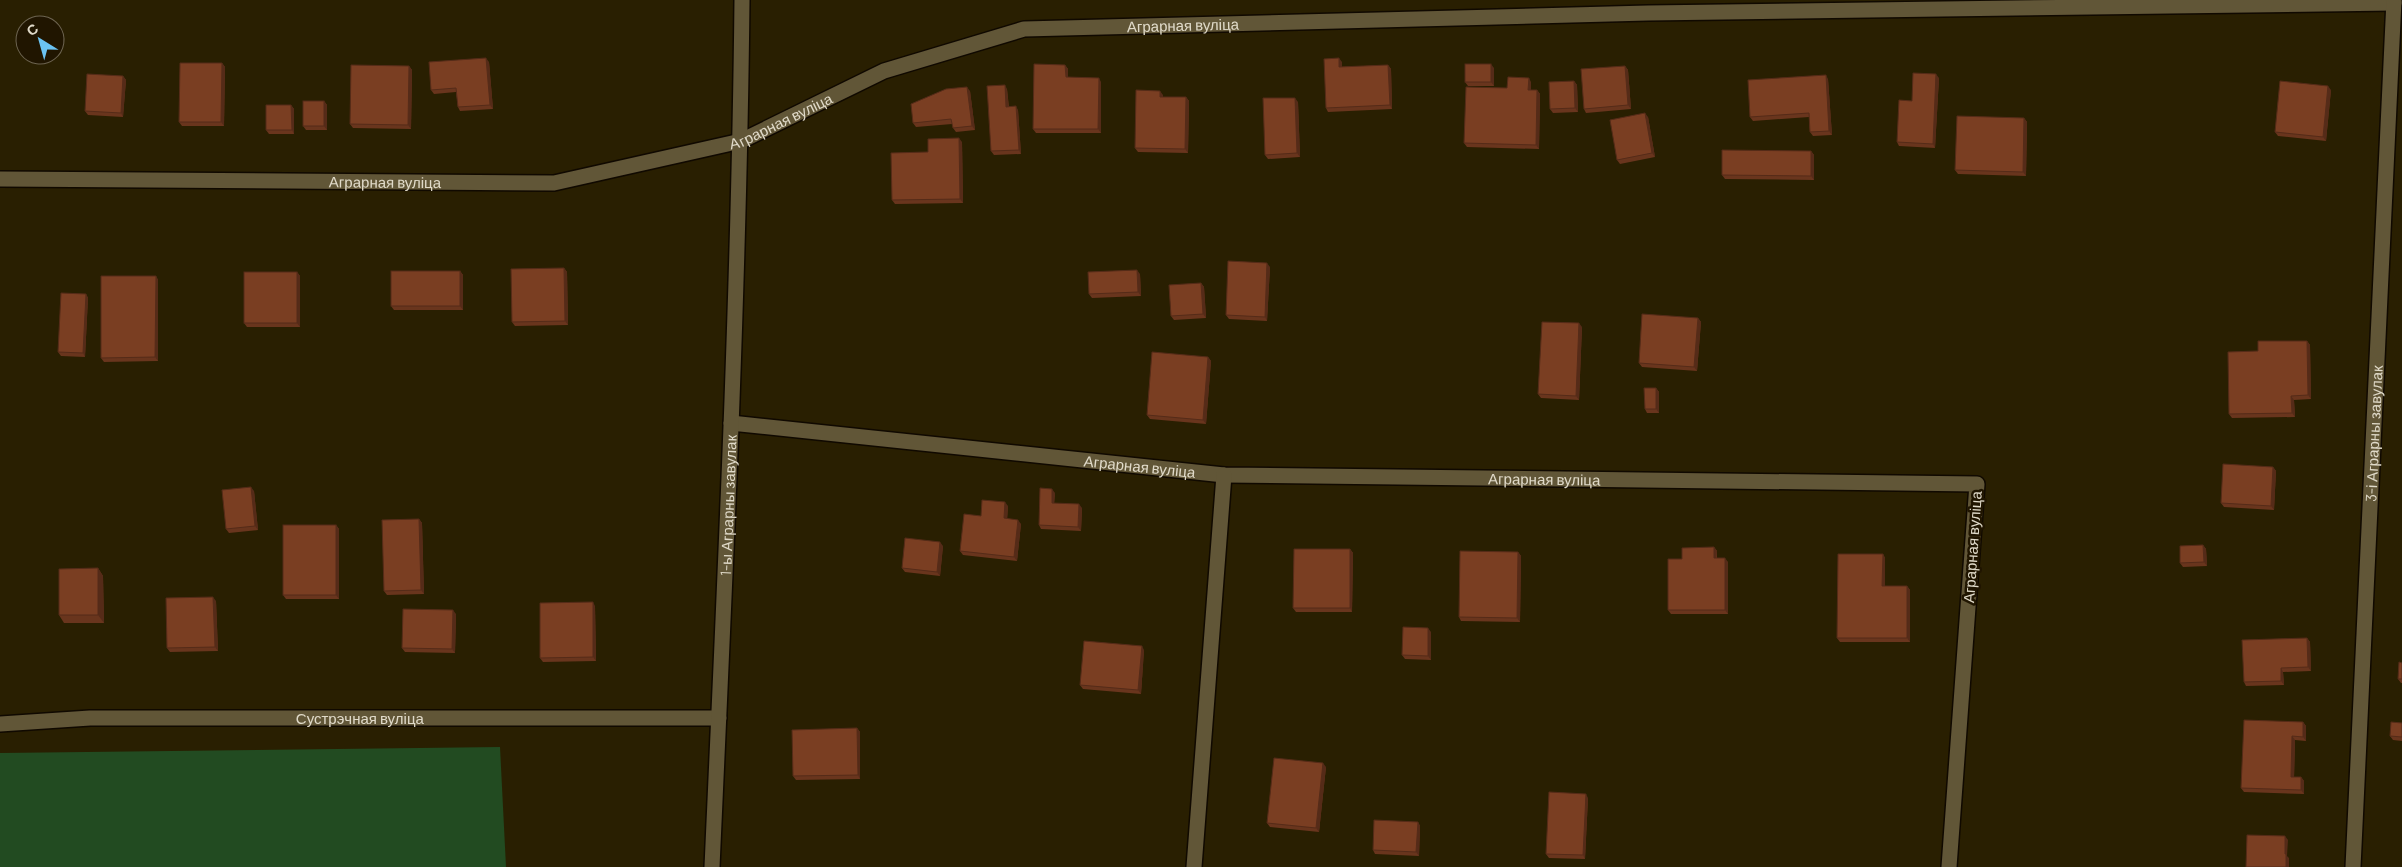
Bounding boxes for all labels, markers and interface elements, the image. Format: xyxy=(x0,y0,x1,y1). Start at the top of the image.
street label: Аграрная вуліца xyxy=(1127,14,1240,35)
north arrow xyxy=(15,15,65,65)
text: С xyxy=(23,19,41,39)
street label: Аграрная вуліца xyxy=(728,88,836,152)
street label: Аграрная вуліца xyxy=(329,172,442,191)
street label: 3-і Аграрны завулак xyxy=(2361,365,2386,502)
street label: 1-ы Аграрны завулак xyxy=(716,434,740,576)
street label: Аграрная вуліца xyxy=(1083,451,1197,481)
street label: Аграрная вуліца xyxy=(1488,469,1601,489)
street label: Аграрная вуліца xyxy=(1959,490,1985,604)
street label: Сустрэчная вуліца xyxy=(296,709,424,727)

